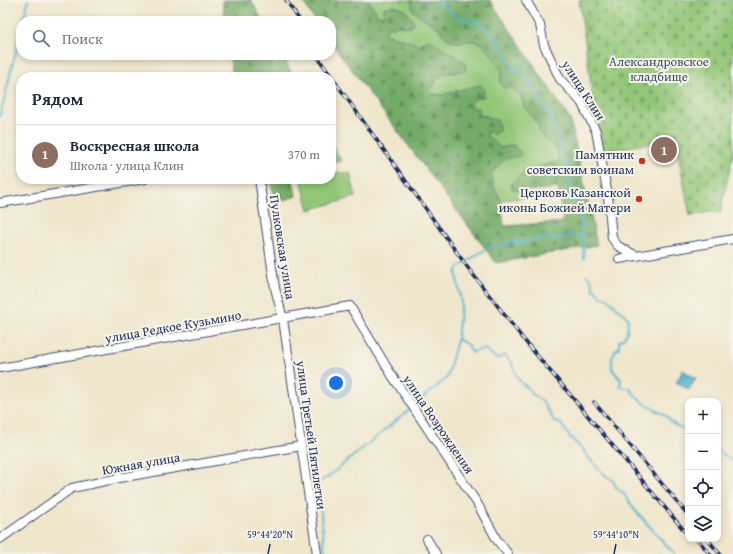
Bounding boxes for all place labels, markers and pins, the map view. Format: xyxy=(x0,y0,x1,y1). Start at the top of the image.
pin: 1 xyxy=(651,135,677,165)
place label: Памятник советским воинам xyxy=(527,145,634,179)
marker: Памятник советским воинам xyxy=(637,156,647,166)
place label: Церковь Казанской иконы Божией Матери xyxy=(499,183,631,217)
marker: Церковь Казанской иконы Божией Матери xyxy=(634,194,644,204)

